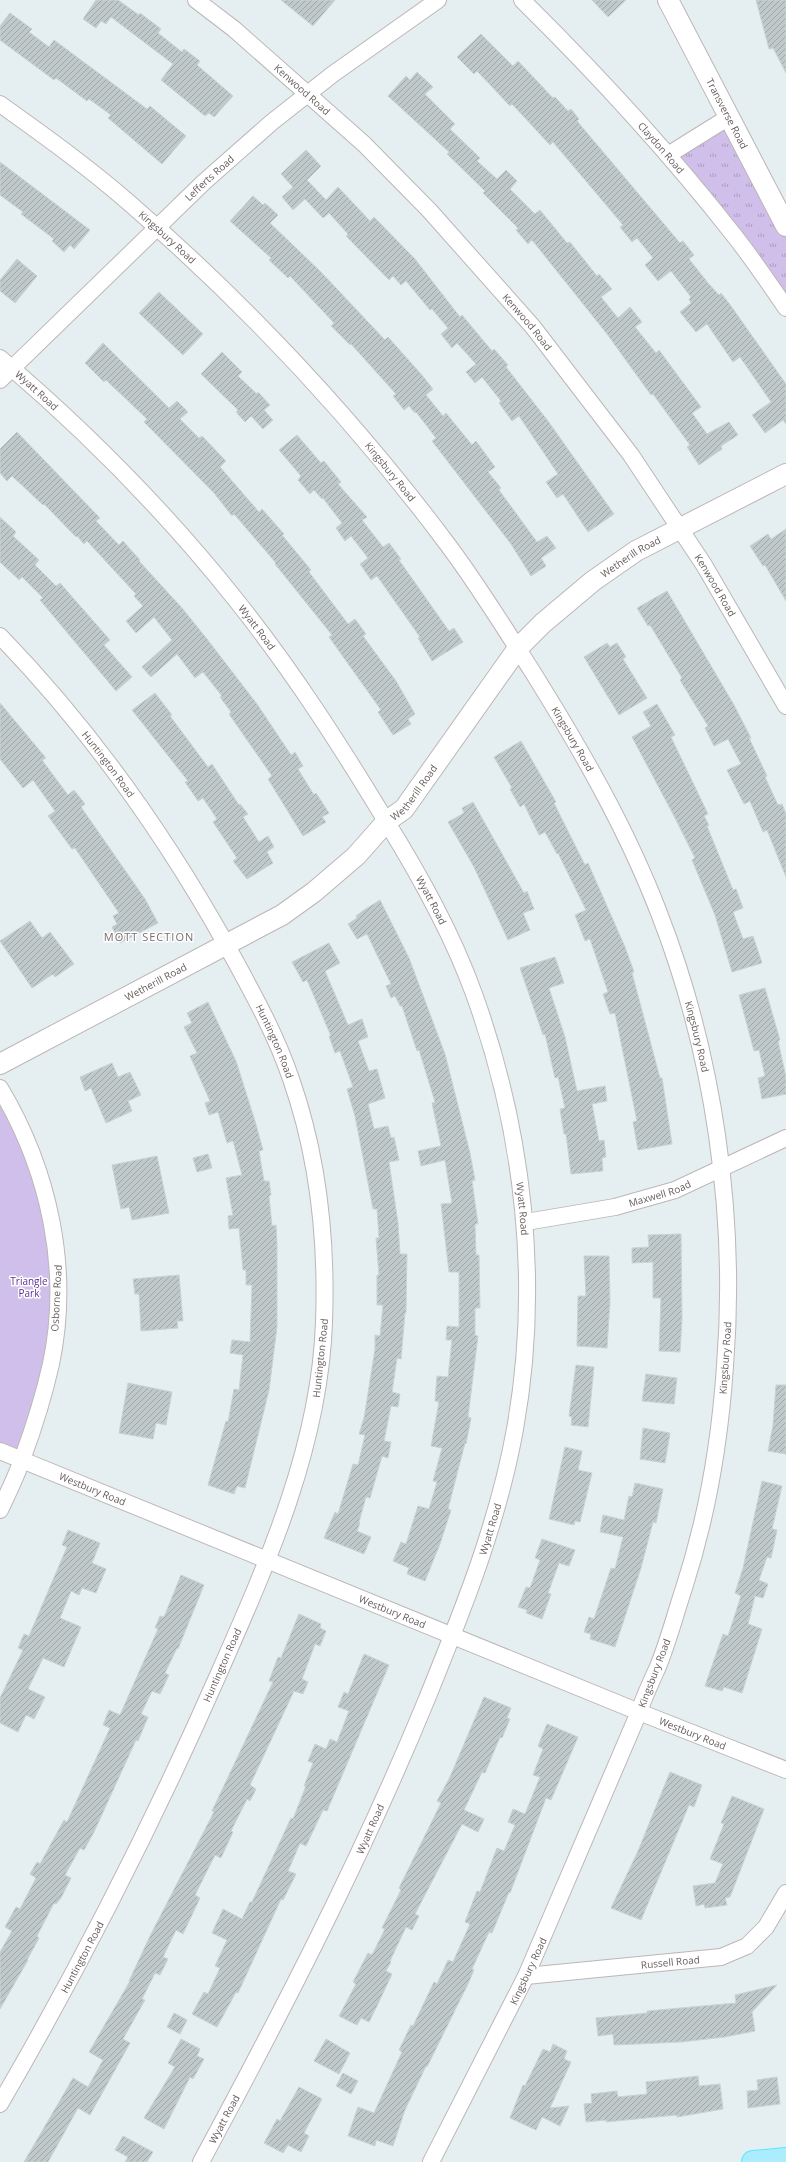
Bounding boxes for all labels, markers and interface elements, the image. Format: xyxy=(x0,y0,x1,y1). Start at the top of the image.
street label: Kenwood Road xyxy=(271,61,333,118)
street label: Transverse Road xyxy=(703,76,751,151)
street label: Claydon Road xyxy=(635,119,688,176)
street label: Lefferts Road xyxy=(182,152,237,204)
street label: Kingsbury Road xyxy=(136,207,199,267)
street label: Kenwood Road xyxy=(499,290,555,353)
street label: Wyatt Road xyxy=(12,367,61,413)
street label: Kingsbury Road xyxy=(362,439,419,504)
street label: Wetherill Road xyxy=(598,533,663,581)
street label: Kenwood Road xyxy=(692,551,739,619)
street label: Wyatt Road xyxy=(235,602,279,653)
street label: Kingsbury Road xyxy=(548,704,597,774)
street label: Huntington Road xyxy=(79,728,138,800)
street label: Wetherill Road xyxy=(387,762,440,824)
street label: Wyatt Road xyxy=(413,873,450,927)
district label: MOTT SECTION xyxy=(104,929,194,944)
street label: Wetherill Road xyxy=(122,960,189,1004)
street label: Kingsbury Road xyxy=(682,999,713,1073)
street label: Huntington Road xyxy=(253,1002,297,1080)
street label: Maxwell Road xyxy=(627,1177,693,1210)
street label: Wyatt Road xyxy=(513,1181,532,1236)
street label: Osborne Road xyxy=(47,1264,65,1332)
park label: Triangle Park xyxy=(10,1274,48,1300)
street label: Huntington Road xyxy=(309,1318,331,1398)
street label: Kingsbury Road xyxy=(715,1321,735,1395)
street label: Westbury Road xyxy=(57,1469,128,1509)
street label: Wyatt Road xyxy=(476,1501,504,1557)
street label: Westbury Road xyxy=(357,1591,428,1631)
street label: Huntington Road xyxy=(199,1626,245,1704)
street label: Kingsbury Road xyxy=(634,1637,674,1709)
street label: Westbury Road xyxy=(657,1714,728,1753)
street label: Wyatt Road xyxy=(353,1802,387,1856)
street label: Huntington Road xyxy=(57,1919,107,1995)
street label: Kingsbury Road xyxy=(506,1935,550,2007)
street label: Russell Road xyxy=(640,1952,700,1972)
street label: Wyatt Road xyxy=(205,2092,243,2146)

